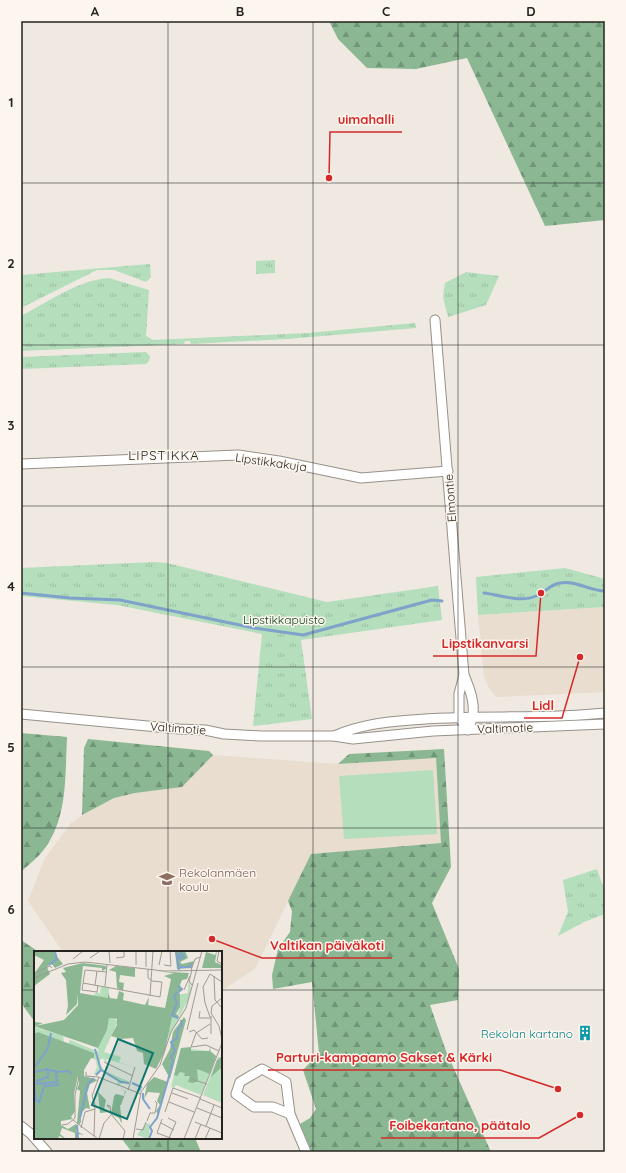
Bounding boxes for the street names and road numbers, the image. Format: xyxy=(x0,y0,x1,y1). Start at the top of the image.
street label: Lipstikkakuja xyxy=(234,450,308,474)
street label: Elmontie xyxy=(441,473,459,523)
street label: Valtimotie xyxy=(150,719,207,737)
street label: Valtimotie xyxy=(477,720,533,736)

